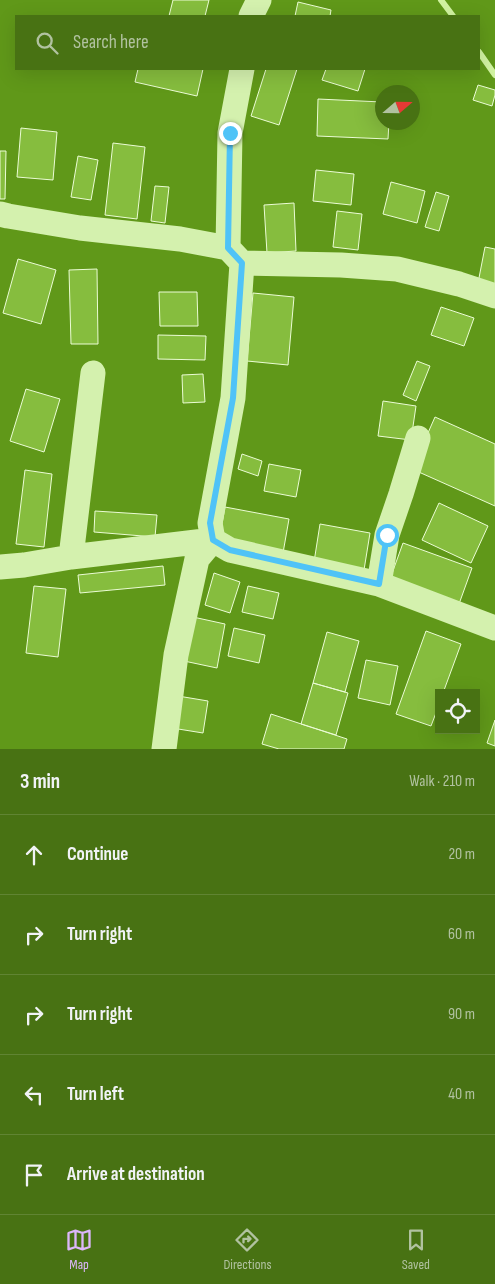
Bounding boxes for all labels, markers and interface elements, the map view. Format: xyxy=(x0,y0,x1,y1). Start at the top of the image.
search box xyxy=(15,15,480,70)
icon: search xyxy=(33,29,61,57)
text: Search here xyxy=(73,31,149,54)
north arrow xyxy=(375,85,420,130)
route end xyxy=(219,122,242,145)
route start xyxy=(376,524,399,547)
map controls xyxy=(435,689,480,734)
button: locate xyxy=(435,689,480,734)
text: 3 min xyxy=(20,769,60,794)
text: Walk · 210 m xyxy=(409,772,475,791)
icon: ahead xyxy=(20,841,48,869)
text: Continue xyxy=(67,843,128,866)
text: 20 m xyxy=(448,845,475,864)
icon: right xyxy=(20,921,48,949)
text: Turn right xyxy=(67,923,132,946)
text: 60 m xyxy=(448,925,475,944)
icon: right xyxy=(20,1001,48,1029)
text: Turn right xyxy=(67,1003,132,1026)
text: 90 m xyxy=(448,1005,475,1024)
icon: left xyxy=(20,1081,48,1109)
text: Turn left xyxy=(67,1083,124,1106)
text: 40 m xyxy=(448,1085,475,1104)
icon: arrive xyxy=(20,1161,48,1189)
text: Arrive at destination xyxy=(67,1163,205,1186)
tab: Map xyxy=(65,1226,93,1273)
tab: Directions xyxy=(223,1226,272,1273)
tab: Saved xyxy=(402,1226,430,1273)

